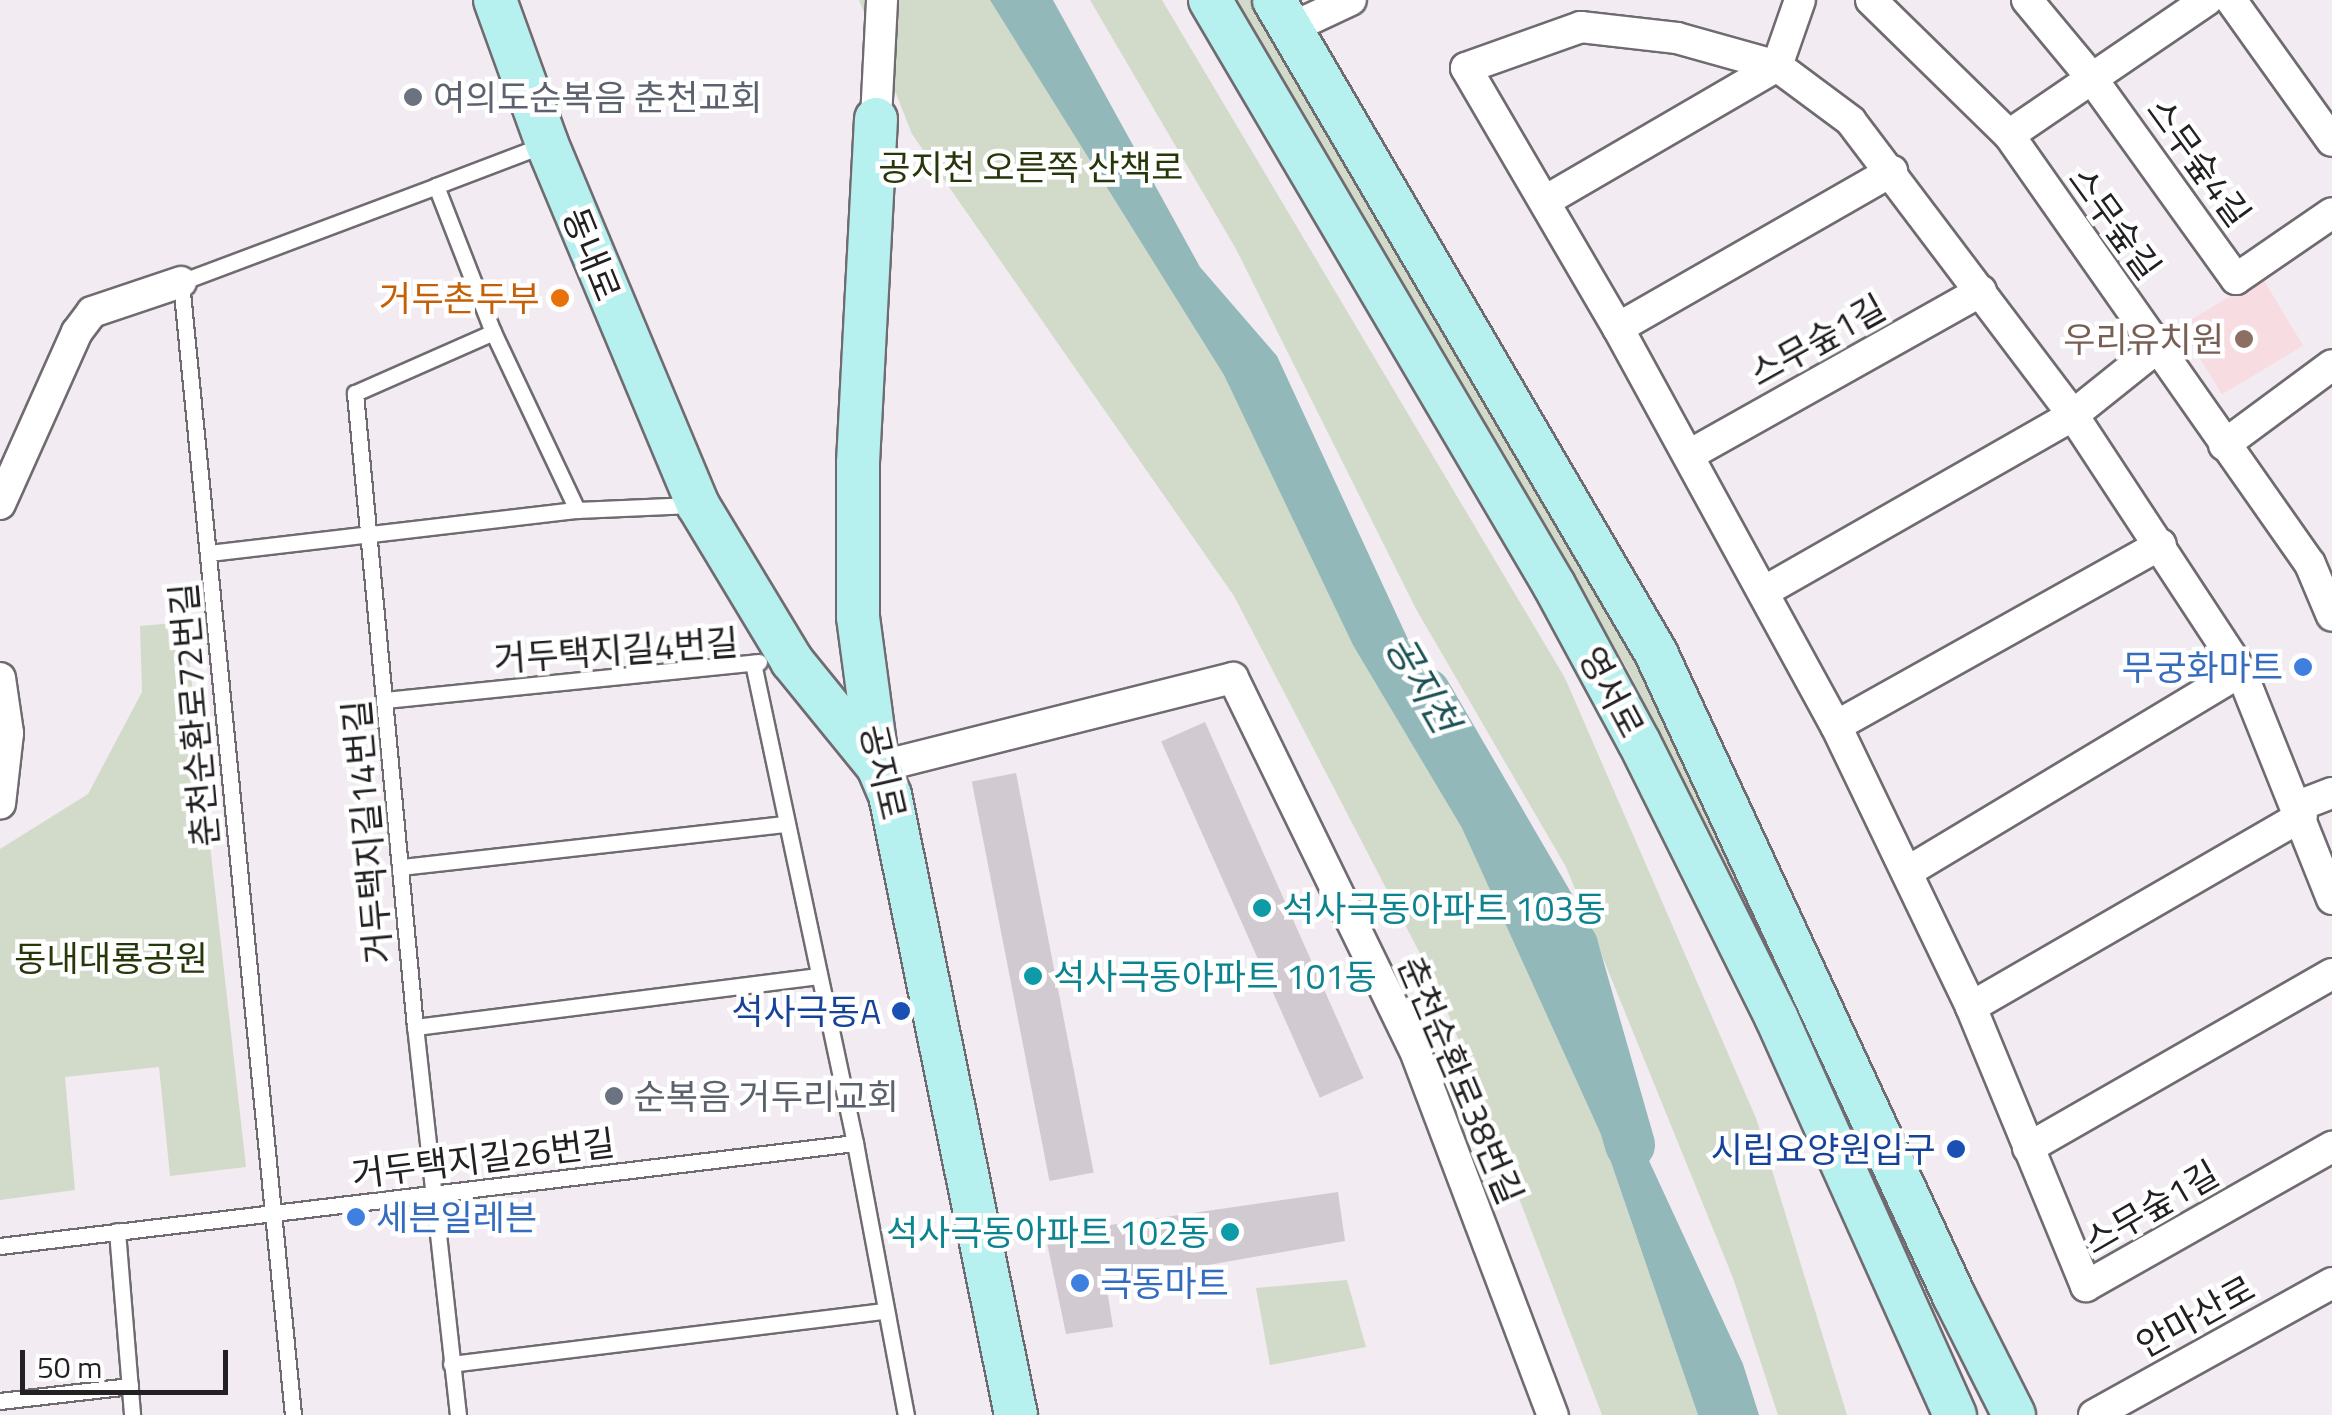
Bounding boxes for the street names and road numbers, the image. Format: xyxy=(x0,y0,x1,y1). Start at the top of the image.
street label: 스무숲4길 xyxy=(2138,90,2260,234)
street label: 스무숲길 xyxy=(2060,159,2170,287)
street label: 동내로 xyxy=(554,201,630,307)
street label: 스무숲1길 xyxy=(1742,286,1892,394)
street label: 춘천순환로72번길 xyxy=(162,581,226,849)
street label: 거두택지길4번길 xyxy=(492,621,740,679)
street label: 영서로 xyxy=(1571,639,1653,745)
street label: 거두택지길14번길 xyxy=(335,698,399,966)
street label: 공지로 xyxy=(853,720,915,824)
street label: 춘천순환로38번길 xyxy=(1390,950,1532,1210)
street label: 거두택지길26번길 xyxy=(349,1121,617,1195)
street label: 스무숲1길 xyxy=(2076,1152,2226,1262)
street label: 안마산로 xyxy=(2128,1266,2262,1366)

